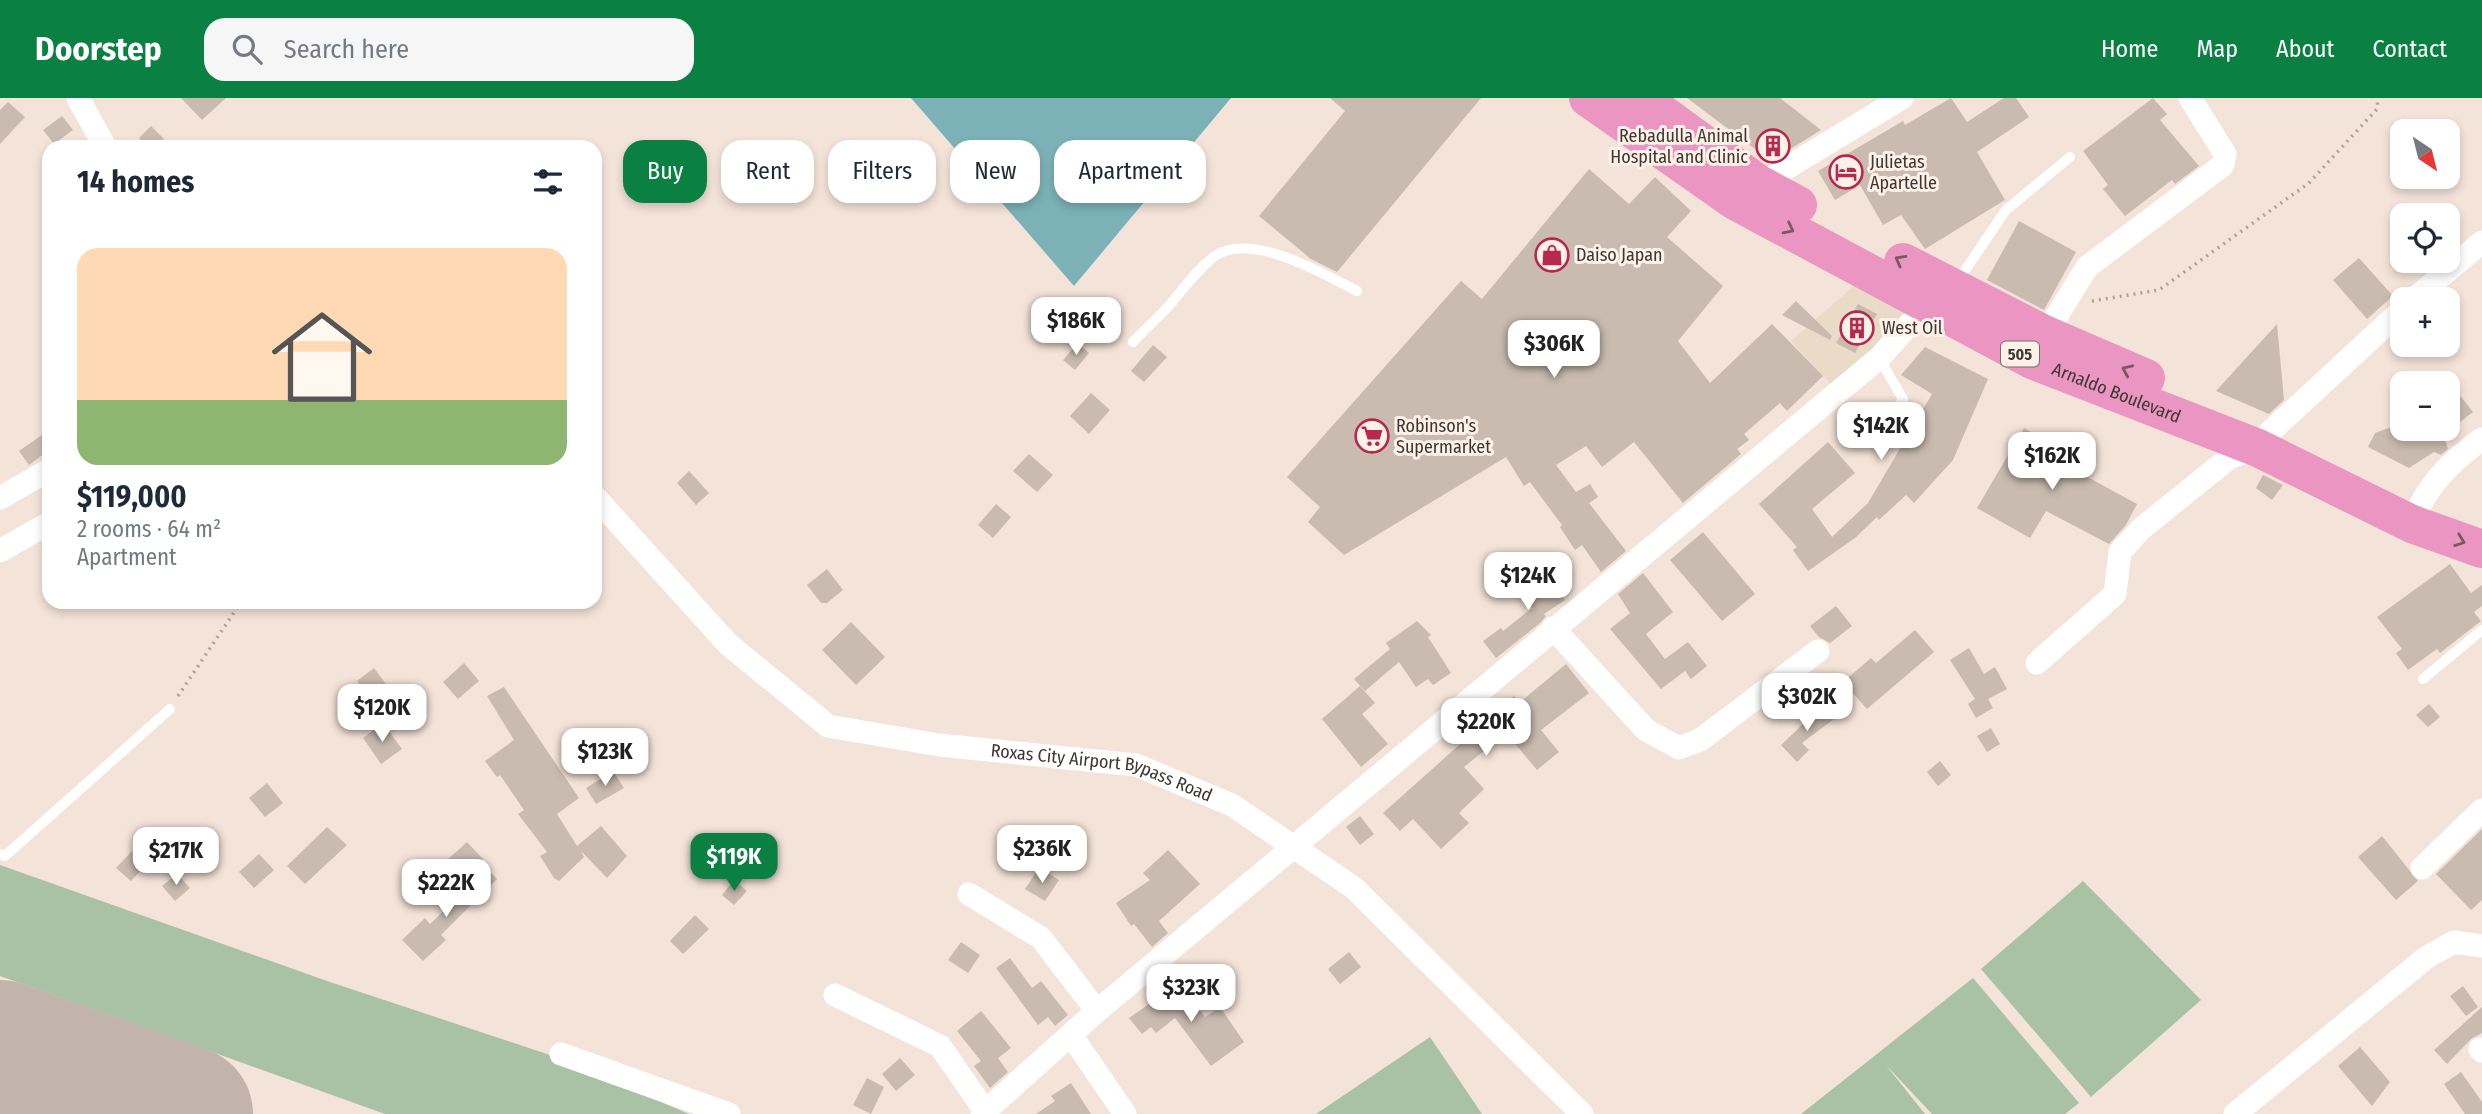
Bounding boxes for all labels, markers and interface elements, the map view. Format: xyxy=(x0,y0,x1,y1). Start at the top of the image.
search box xyxy=(204,18,694,81)
text: Doorstep xyxy=(35,29,162,69)
icon: search xyxy=(228,30,266,68)
text: Search here xyxy=(284,34,409,65)
text: Home xyxy=(2101,35,2158,63)
text: Map xyxy=(2196,35,2238,63)
text: About xyxy=(2276,35,2334,63)
text: Contact xyxy=(2372,35,2447,63)
north arrow xyxy=(2390,119,2460,189)
map controls xyxy=(2390,119,2460,441)
place label: Rebadulla Animal Hospital and Clinic xyxy=(1610,125,1748,168)
building icon: Rebadulla Animal Hospital and Clinic xyxy=(1754,127,1792,165)
chip: Buy xyxy=(623,140,707,203)
chip: Rent xyxy=(721,140,814,203)
chip: Filters xyxy=(828,140,936,203)
chip: New xyxy=(950,140,1040,203)
chip: Apartment xyxy=(1054,140,1206,203)
place label: Julietas Apartelle xyxy=(1870,151,1937,194)
hotel icon: Julietas Apartelle xyxy=(1827,153,1865,191)
icon: filters xyxy=(529,163,567,201)
text: 14 homes xyxy=(77,164,194,200)
button: locate xyxy=(2390,203,2460,273)
one-way arrow xyxy=(1781,220,1794,234)
shop icon: Daiso Japan xyxy=(1533,236,1571,274)
place label: Daiso Japan xyxy=(1576,244,1662,266)
one-way arrow xyxy=(1895,255,1907,269)
button: + xyxy=(2390,287,2460,357)
icon: home xyxy=(259,294,385,420)
pin: $186K xyxy=(1027,298,1125,357)
text: $186K xyxy=(1047,306,1105,334)
building icon: West Oil xyxy=(1838,309,1876,347)
place label: West Oil xyxy=(1882,317,1943,339)
pin: $306K xyxy=(1505,320,1603,380)
text: $306K xyxy=(1524,329,1584,357)
road number: 505 xyxy=(2001,342,2039,366)
street label: Arnaldo Boulevard xyxy=(2049,358,2184,428)
one-way arrow xyxy=(2122,364,2134,378)
button: − xyxy=(2390,371,2460,441)
pin: $142K xyxy=(1832,402,1930,462)
text: $142K xyxy=(1853,411,1909,439)
place label: Robinson's Supermarket xyxy=(1396,415,1491,458)
supermarket icon: Robinson's Supermarket xyxy=(1353,417,1391,455)
pin: $162K xyxy=(2003,432,2101,492)
text: $162K xyxy=(2024,441,2080,469)
text: $119,000 xyxy=(77,479,187,515)
text: 2 rooms · 64 m² xyxy=(77,515,221,543)
one-way arrow xyxy=(2454,533,2466,547)
text: Apartment xyxy=(77,543,177,571)
pin: $124K xyxy=(1479,552,1577,612)
text: $124K xyxy=(1500,561,1556,589)
pin: $302K xyxy=(1758,674,1856,733)
text: $302K xyxy=(1778,682,1836,710)
pin: $120K xyxy=(333,684,431,744)
text: $120K xyxy=(354,693,410,721)
pin: $220K xyxy=(1437,698,1535,758)
text: $220K xyxy=(1457,707,1515,735)
pin: $123K xyxy=(556,728,654,788)
text: $123K xyxy=(577,737,633,765)
street label: Roxas City Airport Bypass Road xyxy=(990,739,1216,807)
pin: $236K xyxy=(993,826,1091,885)
pin: $217K xyxy=(127,828,225,887)
pin: $119K xyxy=(685,834,783,893)
text: $236K xyxy=(1013,834,1071,862)
text: $217K xyxy=(149,836,203,864)
text: $119K xyxy=(707,842,761,870)
pin: $222K xyxy=(397,860,495,919)
text: $222K xyxy=(418,868,474,896)
pin: $323K xyxy=(1142,964,1240,1024)
text: $323K xyxy=(1162,973,1220,1001)

